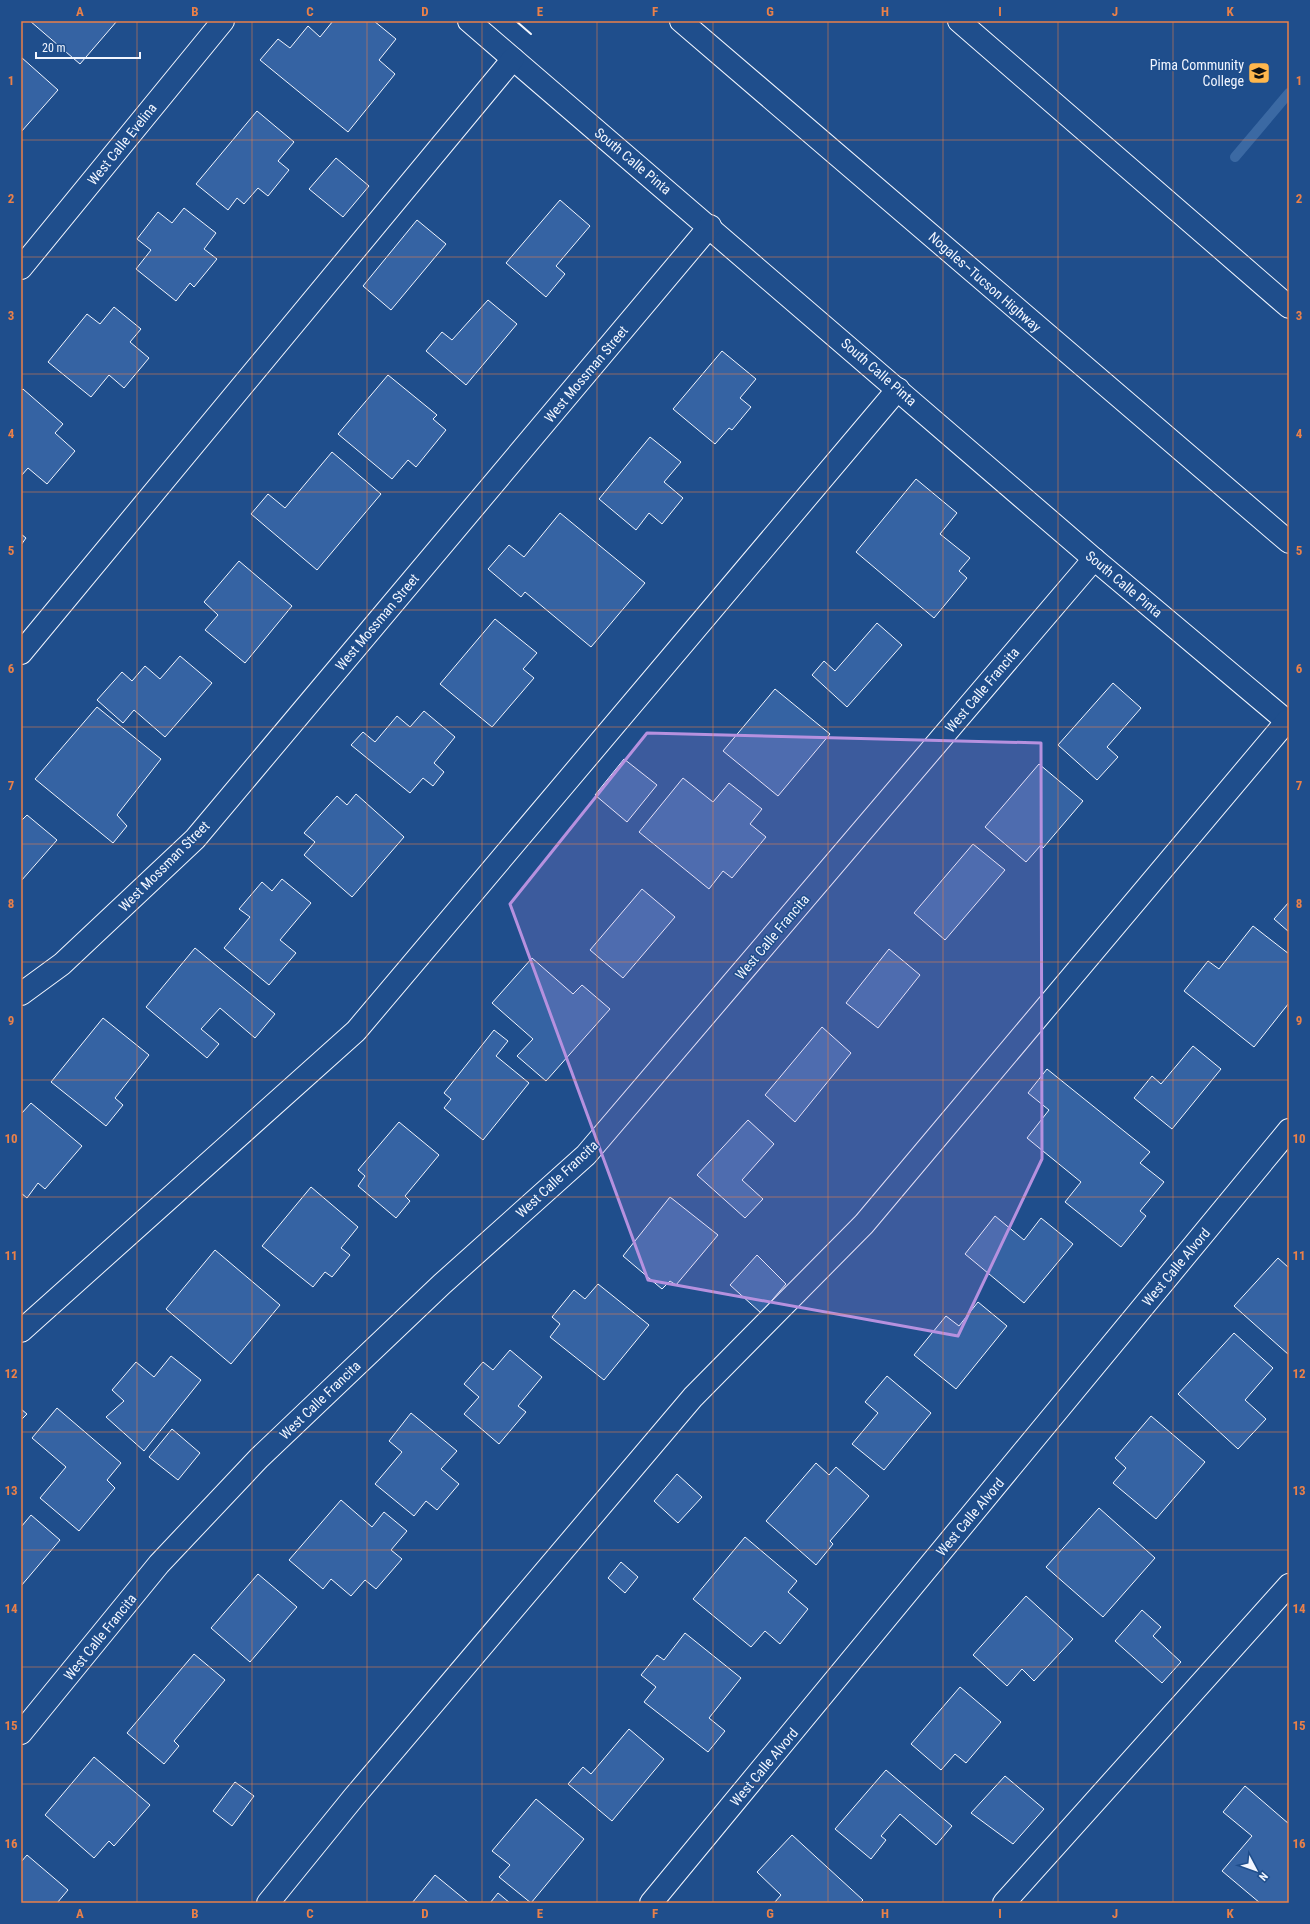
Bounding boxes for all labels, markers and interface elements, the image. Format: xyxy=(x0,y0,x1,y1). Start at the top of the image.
text: A xyxy=(76,4,84,19)
text: B xyxy=(191,4,199,19)
text: C xyxy=(306,4,314,19)
text: D xyxy=(421,4,429,19)
text: E xyxy=(537,4,544,19)
text: F xyxy=(652,4,658,19)
text: G xyxy=(766,4,774,19)
text: H xyxy=(881,4,889,19)
text: I xyxy=(998,4,1002,19)
text: J xyxy=(1112,4,1118,19)
text: K xyxy=(1226,4,1234,19)
scale bar xyxy=(36,34,140,60)
text: 20 m xyxy=(42,41,66,55)
place label: Pima Community College xyxy=(1150,57,1244,89)
school or university icon: Pima Community College xyxy=(1246,60,1272,86)
text: 1 xyxy=(8,73,14,88)
text: 1 xyxy=(1296,73,1302,88)
street label: West Calle Evelina xyxy=(84,100,160,188)
street label: South Calle Pinta xyxy=(592,124,674,198)
text: 2 xyxy=(8,191,15,206)
text: 2 xyxy=(1296,191,1303,206)
street label: Nogales–Tucson Highway xyxy=(925,229,1045,335)
text: 3 xyxy=(8,308,14,323)
text: 3 xyxy=(1296,308,1302,323)
street label: West Mossman Street xyxy=(541,322,631,426)
street label: South Calle Pinta xyxy=(838,335,920,409)
text: 4 xyxy=(8,426,15,441)
text: 4 xyxy=(1296,426,1303,441)
text: 5 xyxy=(8,543,15,558)
text: 5 xyxy=(1296,543,1303,558)
street label: South Calle Pinta xyxy=(1083,547,1165,621)
street label: West Mossman Street xyxy=(332,570,422,674)
street label: West Calle Francita xyxy=(942,644,1022,736)
text: 6 xyxy=(8,661,15,676)
text: 6 xyxy=(1296,661,1303,676)
text: 7 xyxy=(8,778,15,793)
text: 7 xyxy=(1296,778,1303,793)
street label: West Mossman Street xyxy=(115,817,213,915)
street label: West Calle Francita xyxy=(732,891,812,983)
text: 8 xyxy=(8,896,14,911)
text: 8 xyxy=(1296,896,1302,911)
text: 9 xyxy=(8,1013,14,1028)
text: 9 xyxy=(1296,1013,1302,1028)
text: 10 xyxy=(4,1131,18,1146)
text: 10 xyxy=(1292,1131,1306,1146)
street label: West Calle Francita xyxy=(513,1137,601,1221)
street label: West Calle Alvord xyxy=(1139,1225,1213,1309)
text: 11 xyxy=(4,1248,18,1263)
text: 11 xyxy=(1292,1248,1306,1263)
street label: West Calle Francita xyxy=(276,1357,364,1443)
text: 12 xyxy=(4,1366,18,1381)
text: 12 xyxy=(1292,1366,1306,1381)
street label: West Calle Alvord xyxy=(933,1475,1007,1559)
text: 13 xyxy=(4,1483,18,1498)
text: 13 xyxy=(1292,1483,1306,1498)
street label: West Calle Francita xyxy=(60,1591,140,1683)
text: 14 xyxy=(4,1601,18,1616)
text: 14 xyxy=(1292,1601,1306,1616)
text: 15 xyxy=(4,1718,18,1733)
text: 15 xyxy=(1292,1718,1306,1733)
street label: West Calle Alvord xyxy=(727,1725,801,1809)
text: 16 xyxy=(4,1836,18,1851)
text: 16 xyxy=(1292,1836,1306,1851)
north arrow xyxy=(1236,1850,1276,1890)
text: N xyxy=(1256,1869,1270,1883)
text: A xyxy=(76,1906,84,1921)
text: B xyxy=(191,1906,199,1921)
text: C xyxy=(306,1906,314,1921)
text: D xyxy=(421,1906,429,1921)
text: E xyxy=(537,1906,544,1921)
text: F xyxy=(652,1906,658,1921)
text: G xyxy=(766,1906,774,1921)
text: H xyxy=(881,1906,889,1921)
text: I xyxy=(998,1906,1002,1921)
text: J xyxy=(1112,1906,1118,1921)
text: K xyxy=(1226,1906,1234,1921)

